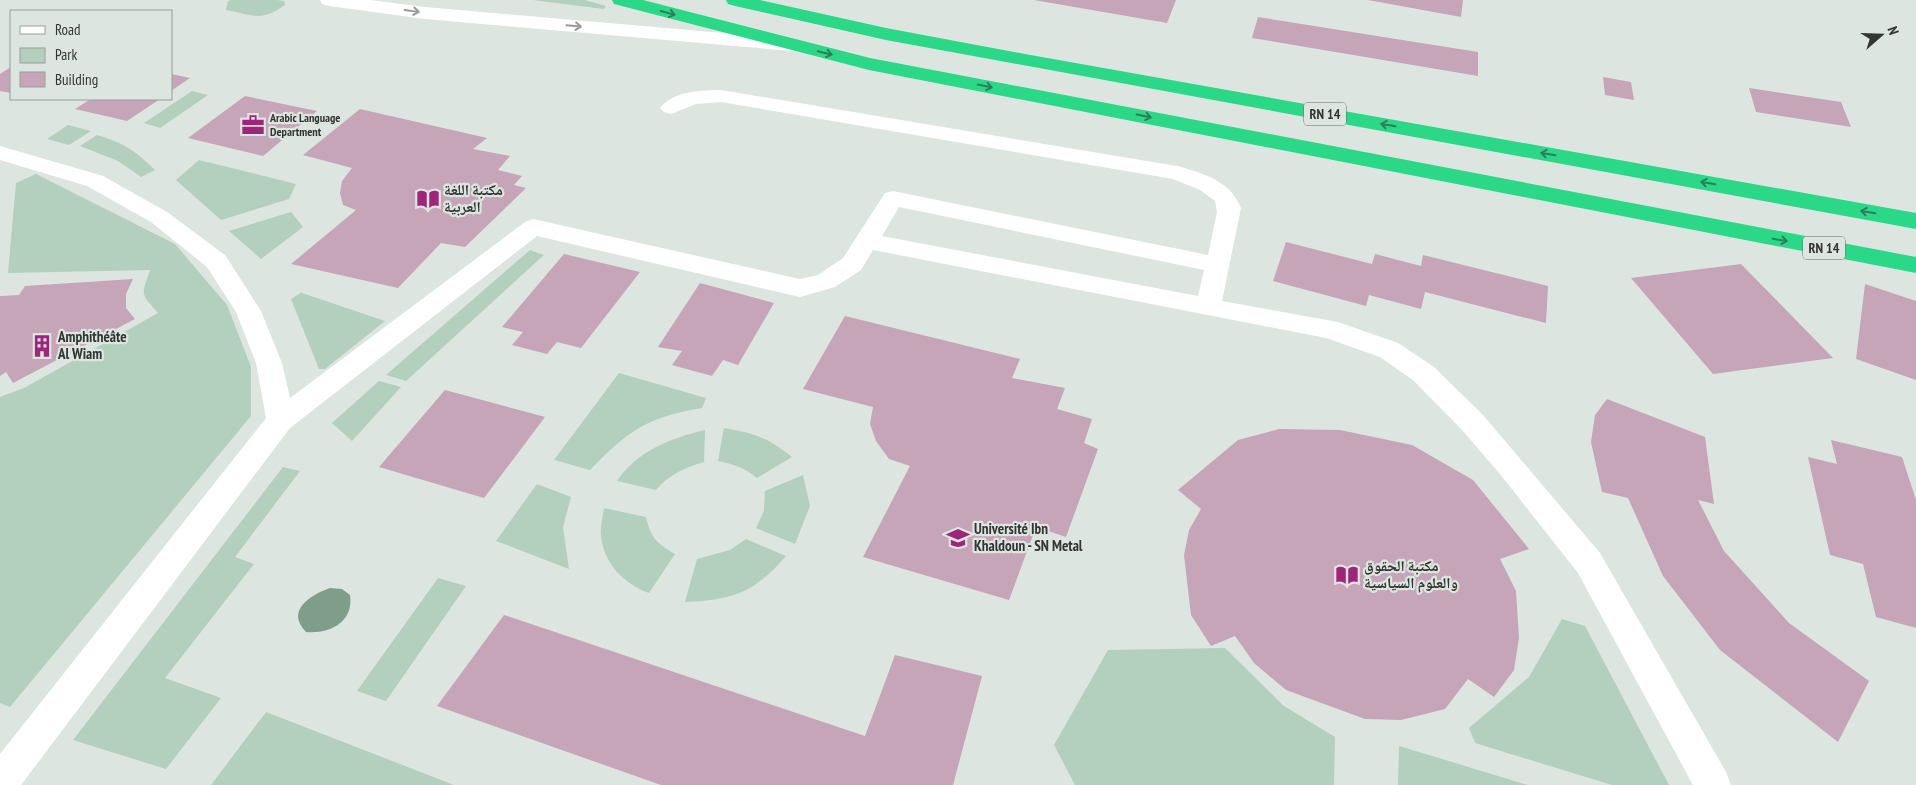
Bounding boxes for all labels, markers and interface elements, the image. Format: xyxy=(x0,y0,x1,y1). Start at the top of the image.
one-way arrow xyxy=(404,6,420,16)
one-way arrow xyxy=(660,9,676,18)
legend xyxy=(10,10,172,100)
north arrow xyxy=(1856,10,1906,60)
text: Road xyxy=(55,20,81,39)
one-way arrow xyxy=(566,21,582,31)
text: N xyxy=(1883,24,1903,37)
text: Park xyxy=(55,45,77,64)
one-way arrow xyxy=(817,49,833,58)
text: Building xyxy=(55,70,98,89)
one-way arrow xyxy=(976,81,992,91)
road number: RN 14 xyxy=(1304,102,1346,126)
place label: Arabic Language Department xyxy=(269,110,340,139)
office icon: Arabic Language Department xyxy=(240,112,266,138)
one-way arrow xyxy=(1136,112,1152,122)
one-way arrow xyxy=(1381,119,1397,129)
one-way arrow xyxy=(1541,148,1557,158)
one-way arrow xyxy=(1701,177,1717,187)
place label: مكتبة اللغة العربية xyxy=(444,180,503,216)
library icon: مكتبة اللغة العربية xyxy=(415,186,441,212)
one-way arrow xyxy=(1860,207,1876,216)
one-way arrow xyxy=(1772,236,1788,245)
road number: RN 14 xyxy=(1803,237,1845,260)
place label: Amphithéâte Al Wiam xyxy=(57,327,127,363)
building icon: Amphithéâte Al Wiam xyxy=(29,333,55,359)
place label: Université Ibn Khaldoun - SN Metal xyxy=(974,519,1083,555)
school or university icon: Université Ibn Khaldoun - SN Metal xyxy=(945,525,971,551)
place label: مكتبة الحقوق والعلوم السياسية xyxy=(1364,556,1458,593)
library icon: مكتبة الحقوق والعلوم السياسية xyxy=(1334,562,1360,588)

